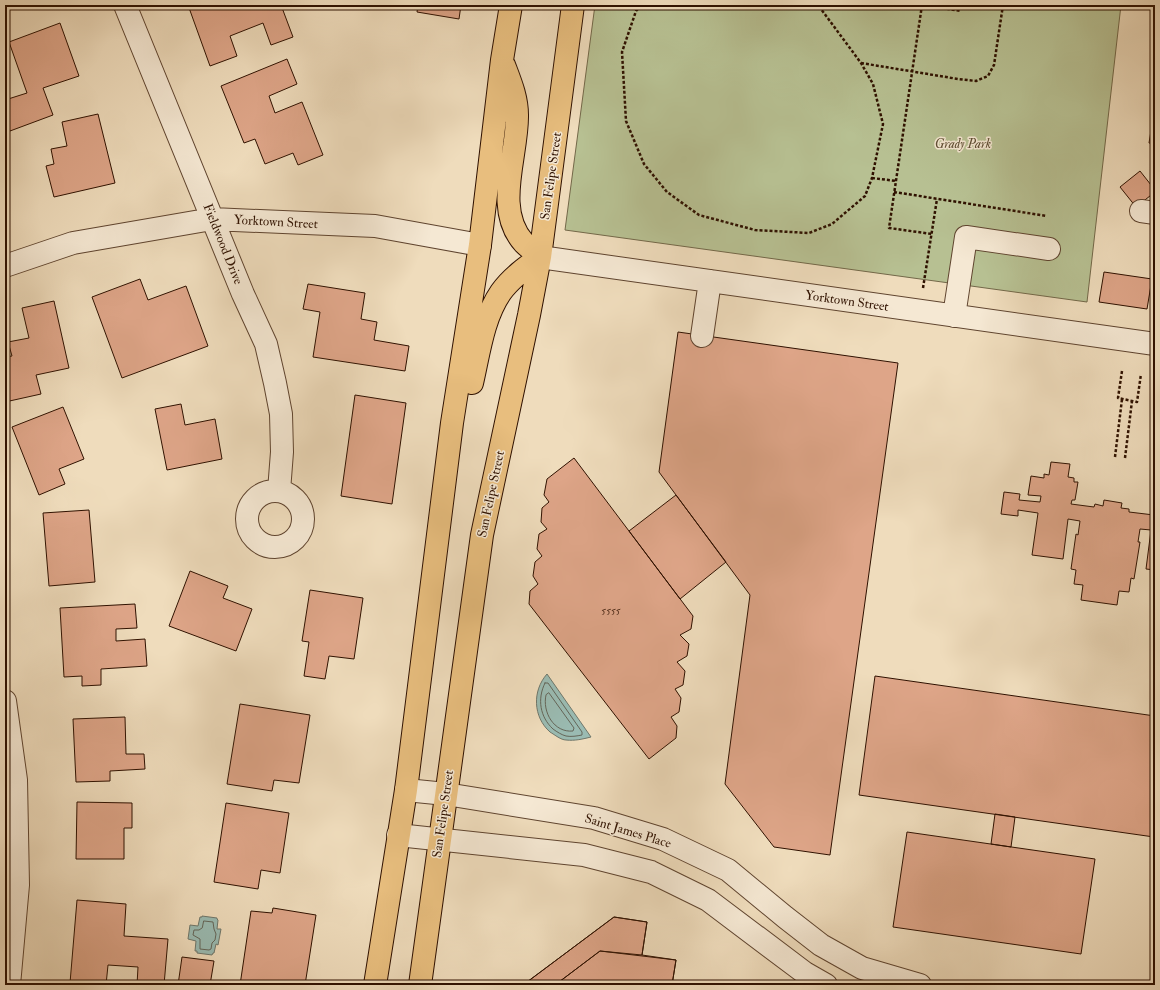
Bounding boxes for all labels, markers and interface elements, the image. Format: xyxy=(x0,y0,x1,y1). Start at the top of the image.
street label: San Felipe Street xyxy=(537,131,566,221)
park label: Grady Park xyxy=(935,136,991,152)
street label: Fieldwood Drive xyxy=(200,201,247,287)
street label: Yorktown Street xyxy=(234,212,318,232)
street label: Yorktown Street xyxy=(804,287,890,315)
street label: San Felipe Street xyxy=(474,449,509,539)
house number: 5555 xyxy=(601,604,621,617)
street label: San Felipe Street xyxy=(429,769,458,859)
street label: Saint James Place xyxy=(583,810,674,852)

